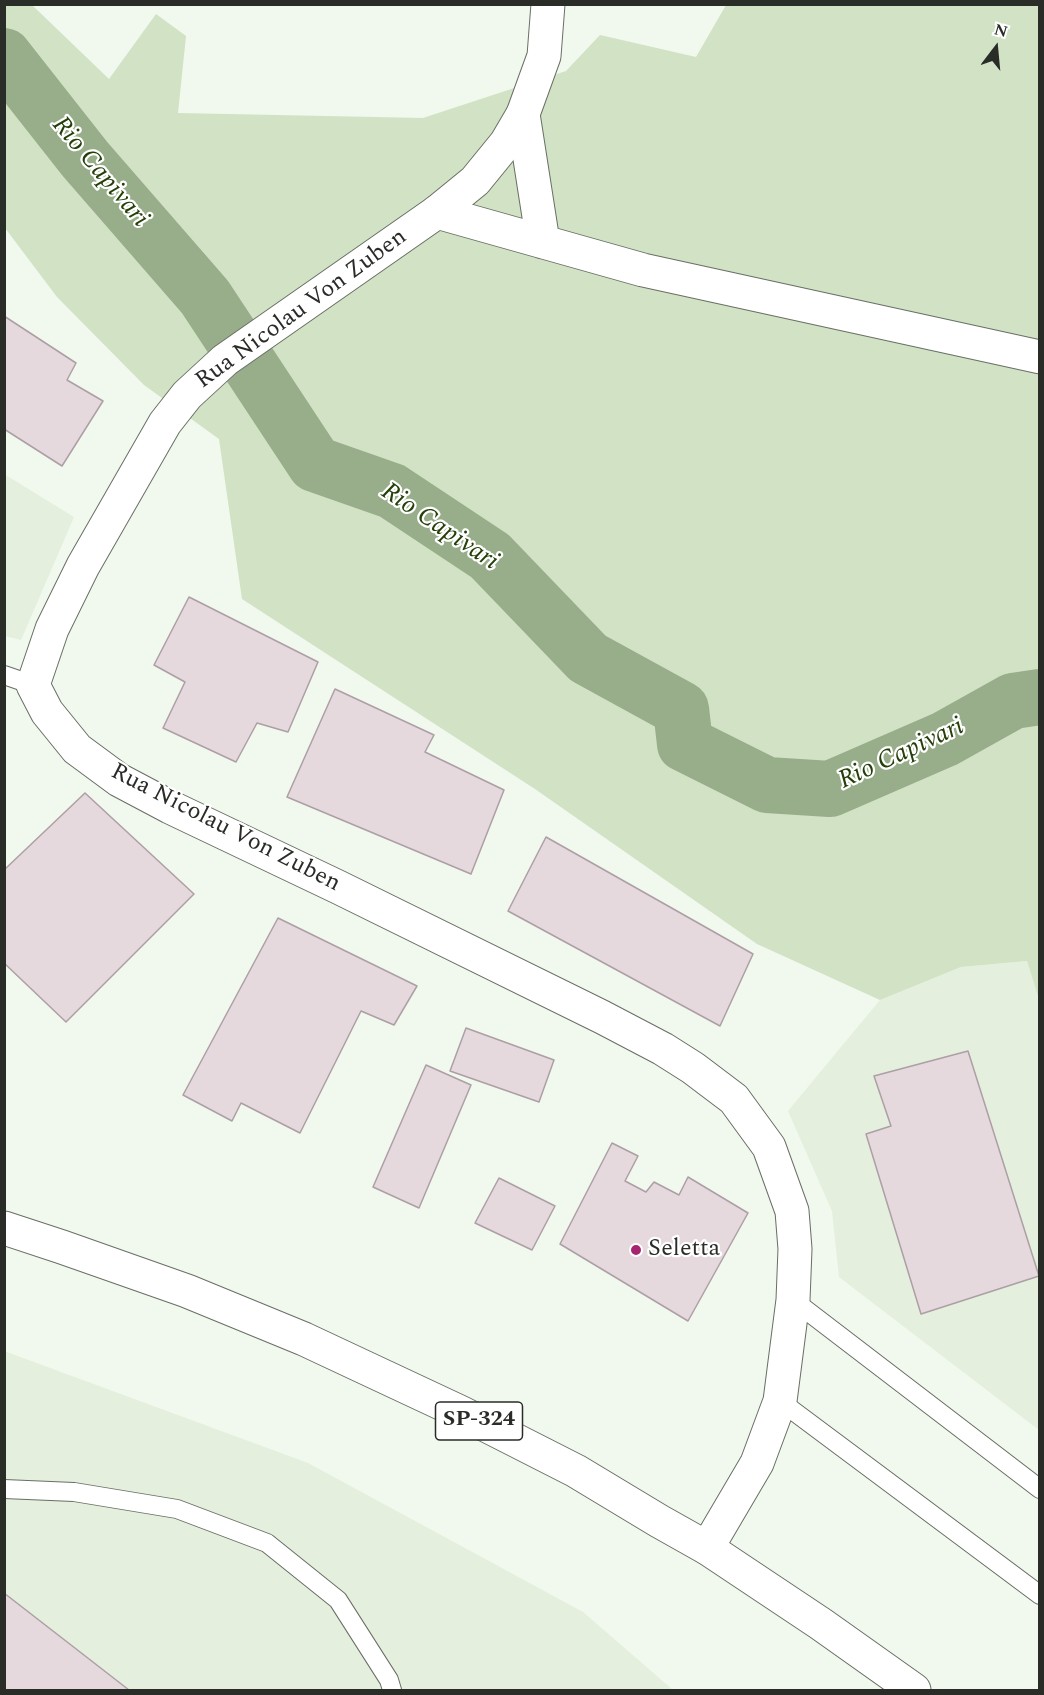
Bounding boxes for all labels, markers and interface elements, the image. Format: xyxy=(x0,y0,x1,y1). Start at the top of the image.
text: N xyxy=(991,17,1011,44)
north arrow xyxy=(966,18,1026,78)
water label: Rio Capivari xyxy=(44,111,154,235)
street label: Rua Nicolau Von Zuben xyxy=(191,224,413,396)
water label: Rio Capivari xyxy=(374,477,504,579)
water label: Rio Capivari xyxy=(834,712,970,798)
street label: Rua Nicolau Von Zuben xyxy=(105,758,345,900)
place label: Seletta xyxy=(648,1236,720,1264)
marker: Seletta xyxy=(629,1243,643,1257)
road number: SP-324 xyxy=(436,1402,522,1440)

